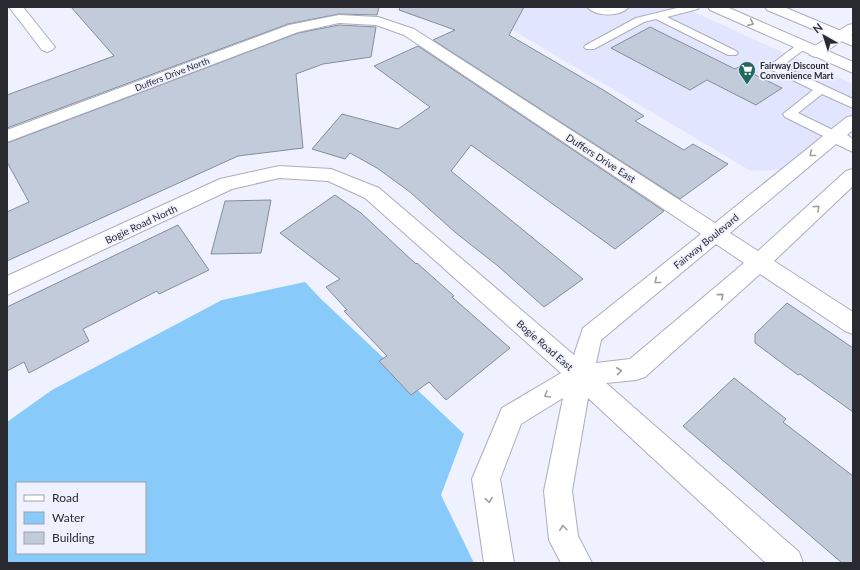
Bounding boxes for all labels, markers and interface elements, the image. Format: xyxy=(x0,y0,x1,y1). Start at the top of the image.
north arrow xyxy=(804,16,844,56)
one-way arrow xyxy=(746,18,754,26)
text: N xyxy=(810,20,825,36)
street label: Duffers Drive North xyxy=(133,55,211,93)
supermarket icon: Fairway Discount Convenience Mart xyxy=(737,60,757,85)
place label: Fairway Discount Convenience Mart xyxy=(760,60,834,81)
street label: Duffers Drive East xyxy=(564,131,638,185)
one-way arrow xyxy=(809,150,817,157)
street label: Bogie Road North xyxy=(103,202,179,246)
one-way arrow xyxy=(812,206,820,213)
street label: Fairway Boulevard xyxy=(671,211,741,271)
one-way arrow xyxy=(655,277,662,284)
one-way arrow xyxy=(716,293,724,300)
street label: Bogie Road East xyxy=(514,317,576,373)
one-way arrow xyxy=(616,367,622,376)
one-way arrow xyxy=(544,390,551,398)
legend xyxy=(16,482,146,554)
text: Road xyxy=(52,490,79,505)
one-way arrow xyxy=(484,497,493,503)
text: Water xyxy=(52,510,85,525)
one-way arrow xyxy=(559,524,568,531)
text: Building xyxy=(52,530,95,545)

